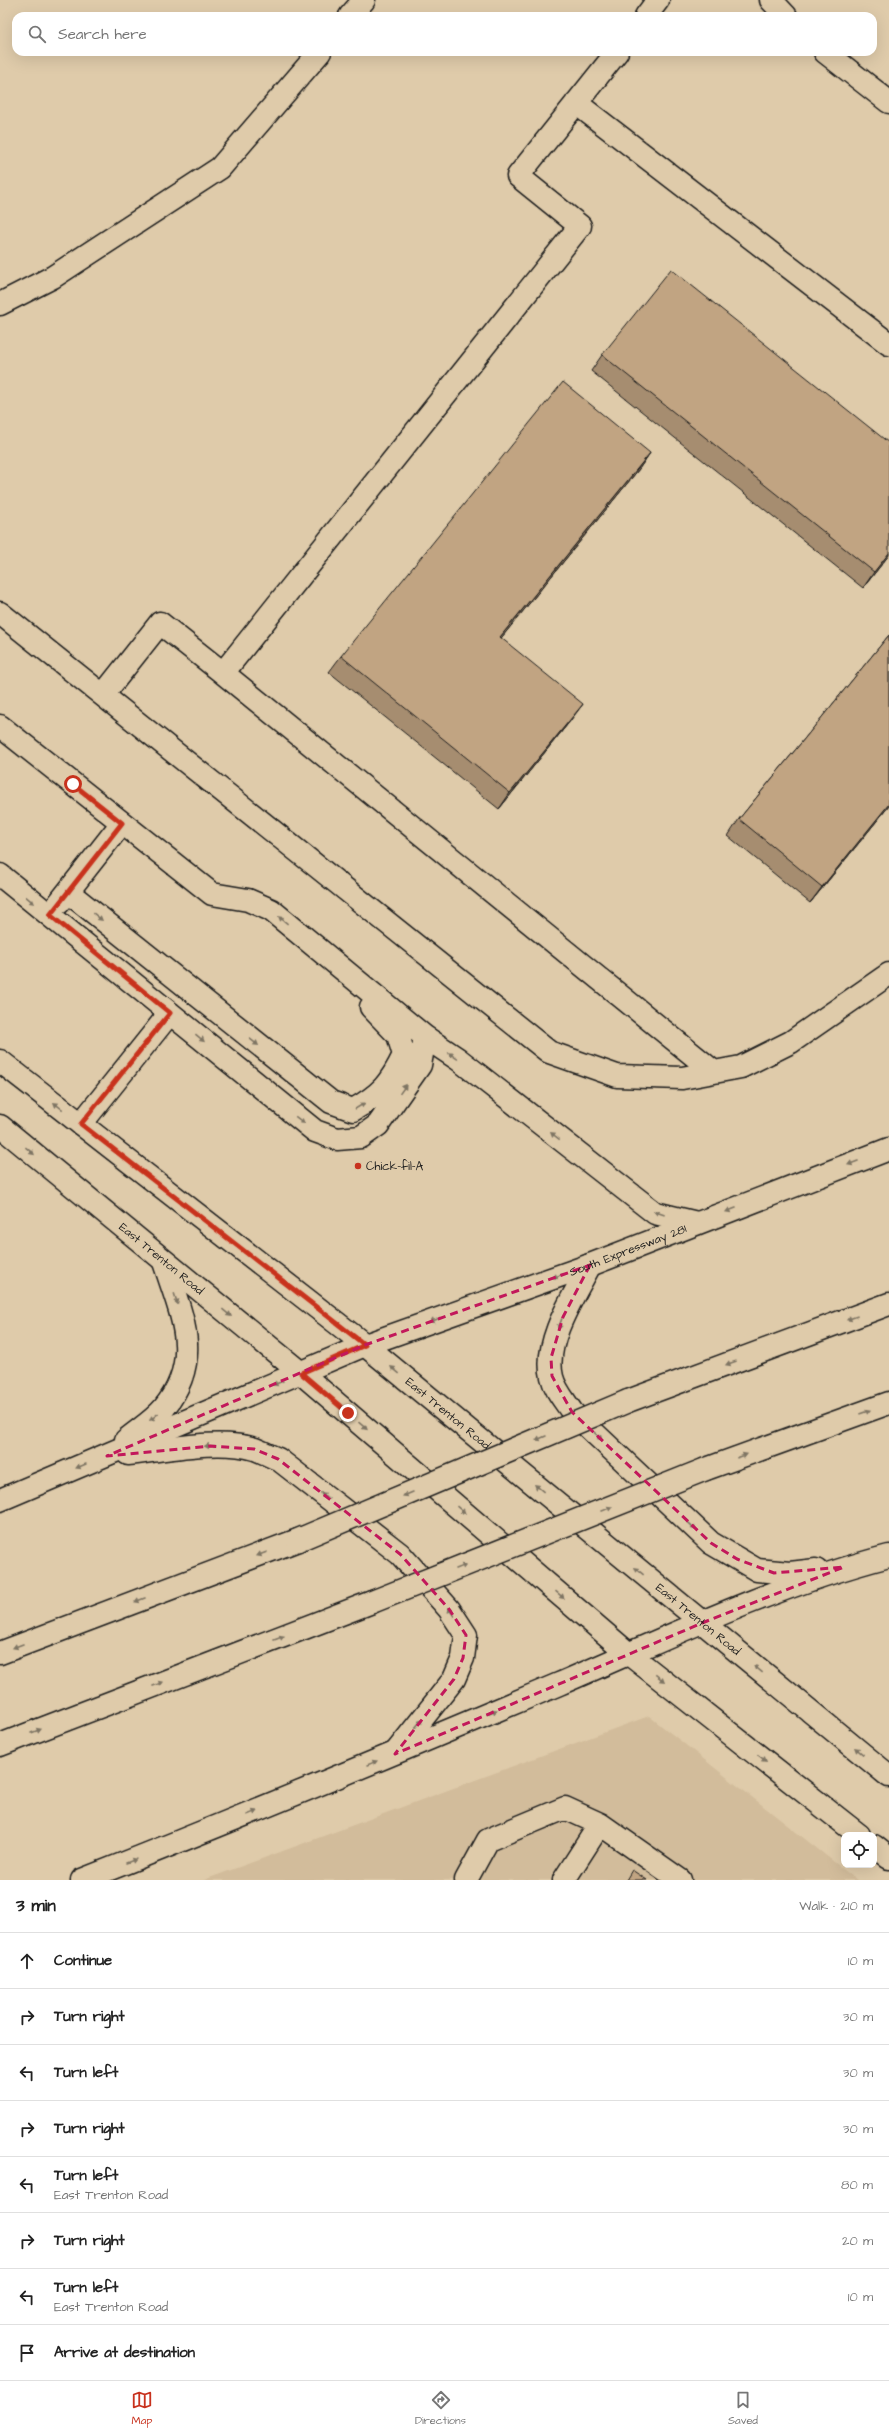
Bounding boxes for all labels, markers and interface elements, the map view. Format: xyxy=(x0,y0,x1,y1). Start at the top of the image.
search box xyxy=(12,12,877,56)
icon: search xyxy=(26,23,48,45)
text: Search here xyxy=(58,24,147,45)
route start xyxy=(64,775,82,793)
one-way arrow xyxy=(25,895,36,904)
one-way arrow xyxy=(93,912,103,921)
one-way arrow xyxy=(278,916,289,925)
one-way arrow xyxy=(194,1034,205,1043)
one-way arrow xyxy=(249,1037,260,1046)
one-way arrow xyxy=(447,1052,458,1060)
one-way arrow xyxy=(399,1084,407,1095)
one-way arrow xyxy=(53,1102,64,1110)
one-way arrow xyxy=(355,1102,366,1110)
one-way arrow xyxy=(295,1116,306,1124)
one-way arrow xyxy=(549,1132,560,1140)
one-way arrow xyxy=(25,1146,35,1155)
place label: Chick-fil-A xyxy=(366,1158,424,1175)
one-way arrow xyxy=(846,1160,858,1166)
marker: Chick-fil-A xyxy=(353,1161,363,1171)
one-way arrow xyxy=(725,1207,737,1213)
one-way arrow xyxy=(653,1210,665,1216)
street label: East Trenton Road xyxy=(115,1219,208,1299)
street label: South Expressway 281 xyxy=(567,1220,689,1280)
one-way arrow xyxy=(551,1274,563,1280)
one-way arrow xyxy=(173,1293,179,1305)
one-way arrow xyxy=(221,1308,232,1317)
one-way arrow xyxy=(846,1315,858,1321)
one-way arrow xyxy=(429,1318,441,1324)
one-way arrow xyxy=(557,1319,563,1331)
one-way arrow xyxy=(724,1361,736,1367)
one-way arrow xyxy=(390,1366,401,1375)
street label: East Trenton Road xyxy=(402,1373,494,1453)
one-way arrow xyxy=(271,1380,283,1386)
route end xyxy=(339,1404,357,1422)
one-way arrow xyxy=(859,1408,871,1414)
one-way arrow xyxy=(148,1412,159,1421)
one-way arrow xyxy=(357,1421,368,1430)
one-way arrow xyxy=(593,1431,603,1441)
one-way arrow xyxy=(535,1435,546,1441)
one-way arrow xyxy=(204,1443,216,1450)
one-way arrow xyxy=(737,1453,749,1459)
one-way arrow xyxy=(74,1464,86,1470)
one-way arrow xyxy=(533,1484,544,1493)
one-way arrow xyxy=(402,1491,414,1497)
one-way arrow xyxy=(319,1492,330,1500)
one-way arrow xyxy=(602,1505,614,1511)
one-way arrow xyxy=(456,1506,467,1515)
one-way arrow xyxy=(687,1521,697,1531)
one-way arrow xyxy=(255,1551,267,1557)
one-way arrow xyxy=(455,1563,467,1569)
one-way arrow xyxy=(634,1567,644,1576)
street label: East Trenton Road xyxy=(652,1579,744,1659)
one-way arrow xyxy=(555,1590,565,1599)
one-way arrow xyxy=(134,1597,146,1603)
one-way arrow xyxy=(447,1607,455,1617)
one-way arrow xyxy=(274,1634,286,1640)
one-way arrow xyxy=(12,1643,24,1649)
one-way arrow xyxy=(753,1665,764,1673)
one-way arrow xyxy=(654,1674,665,1682)
one-way arrow xyxy=(152,1681,164,1687)
one-way arrow xyxy=(486,1709,498,1715)
one-way arrow xyxy=(415,1718,423,1729)
one-way arrow xyxy=(31,1727,43,1733)
one-way arrow xyxy=(853,1747,864,1756)
one-way arrow xyxy=(756,1754,767,1763)
one-way arrow xyxy=(367,1760,378,1766)
one-way arrow xyxy=(246,1809,258,1815)
map controls xyxy=(841,1832,877,1868)
button: locate xyxy=(841,1832,877,1868)
one-way arrow xyxy=(126,1857,138,1863)
text: 3 min xyxy=(16,1894,56,1918)
text: Walk · 210 m xyxy=(799,1897,873,1915)
icon: ahead xyxy=(16,1950,38,1972)
text: Continue xyxy=(54,1950,112,1971)
text: 10 m xyxy=(848,1952,873,1970)
icon: right xyxy=(16,2006,38,2028)
text: Turn right xyxy=(54,2006,125,2027)
text: 30 m xyxy=(843,2008,873,2026)
icon: left xyxy=(16,2062,38,2084)
text: Turn left xyxy=(54,2062,118,2083)
text: 30 m xyxy=(843,2064,873,2082)
icon: right xyxy=(16,2118,38,2140)
text: Turn right xyxy=(54,2118,125,2139)
text: 30 m xyxy=(843,2120,873,2138)
text: Turn left xyxy=(54,2165,118,2186)
icon: left xyxy=(16,2174,38,2196)
text: 80 m xyxy=(841,2176,873,2194)
text: East Trenton Road xyxy=(54,2186,168,2204)
icon: right xyxy=(16,2230,38,2252)
text: Turn right xyxy=(54,2230,125,2251)
text: 20 m xyxy=(842,2232,873,2250)
text: Turn left xyxy=(54,2277,118,2298)
icon: left xyxy=(16,2286,38,2308)
text: 10 m xyxy=(848,2288,873,2306)
text: East Trenton Road xyxy=(54,2298,168,2316)
icon: arrive xyxy=(16,2342,38,2364)
text: Arrive at destination xyxy=(54,2342,195,2363)
tab: Map xyxy=(131,2389,153,2428)
tab: Directions xyxy=(415,2389,466,2428)
tab: Saved xyxy=(728,2389,758,2428)

